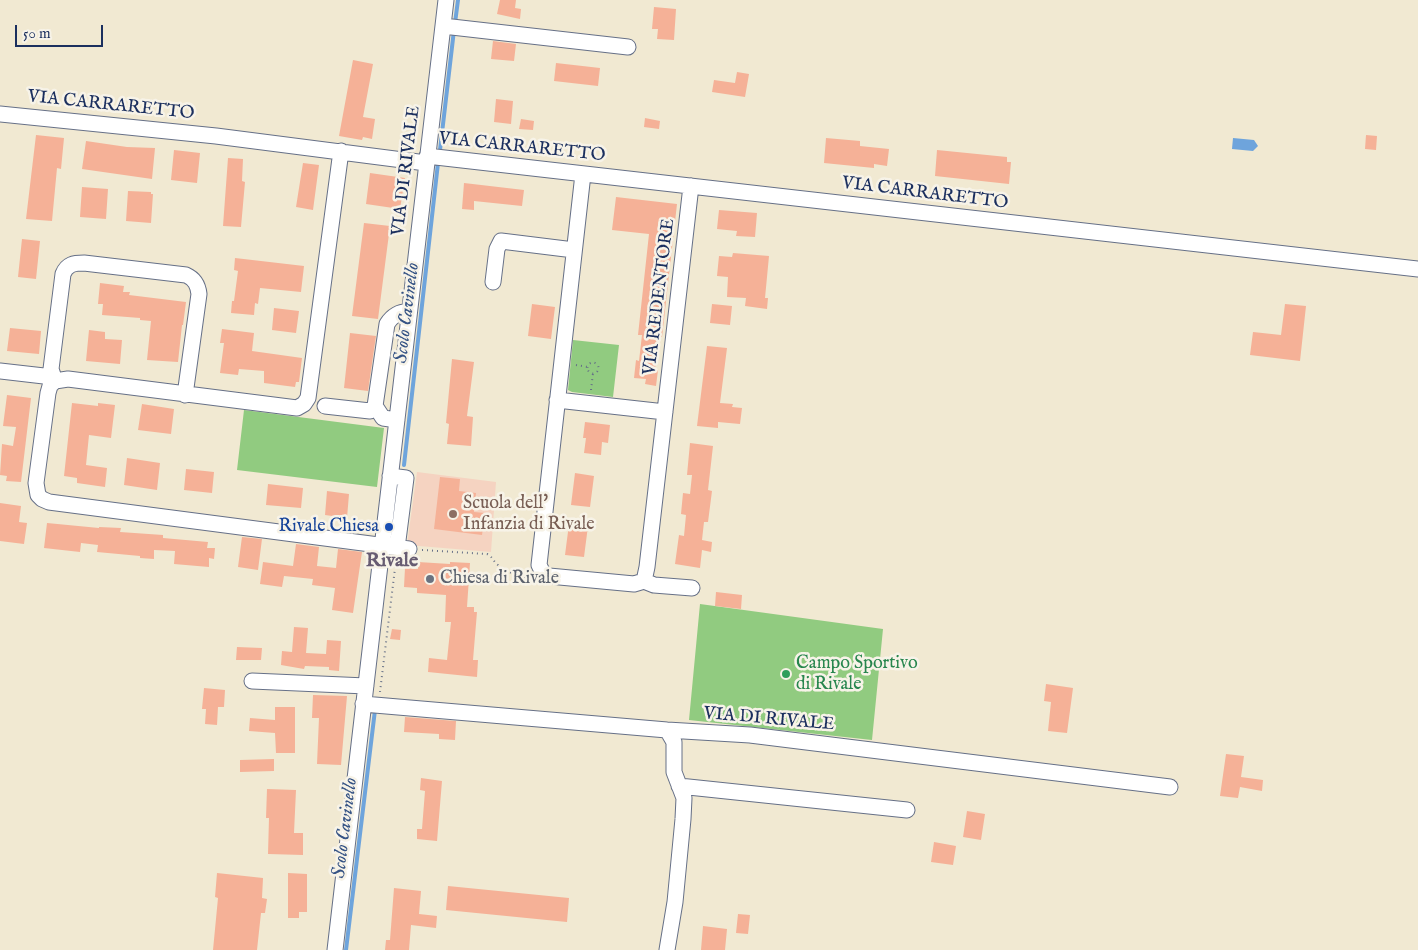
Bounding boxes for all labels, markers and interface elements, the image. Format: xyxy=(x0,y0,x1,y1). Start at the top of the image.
scale bar xyxy=(18,15,105,47)
text: 50 m xyxy=(23,24,51,43)
street label: VIA CARRARETTO xyxy=(27,87,195,125)
street label: VIA DI RIVALE xyxy=(388,105,426,237)
street label: VIA CARRARETTO xyxy=(438,129,606,167)
street label: VIA CARRARETTO xyxy=(841,173,1009,215)
street label: VIA REDENTORE xyxy=(640,217,680,377)
water label: Scolo Cavinello xyxy=(391,261,425,365)
place label: Scuola dell' Infanzia di Rivale xyxy=(463,493,595,536)
marker: Scuola dell' Infanzia di Rivale xyxy=(447,508,459,520)
place label: Rivale Chiesa xyxy=(278,516,379,538)
marker: Rivale Chiesa xyxy=(383,521,395,533)
district label: Rivale xyxy=(366,550,418,574)
place label: Chiesa di Rivale xyxy=(440,568,559,590)
marker: Chiesa di Rivale xyxy=(424,573,436,585)
place label: Campo Sportivo di Rivale xyxy=(796,653,918,696)
marker: Campo Sportivo di Rivale xyxy=(780,668,792,680)
street label: VIA DI RIVALE xyxy=(703,704,835,736)
water label: Scolo Cavinello xyxy=(329,776,363,880)

